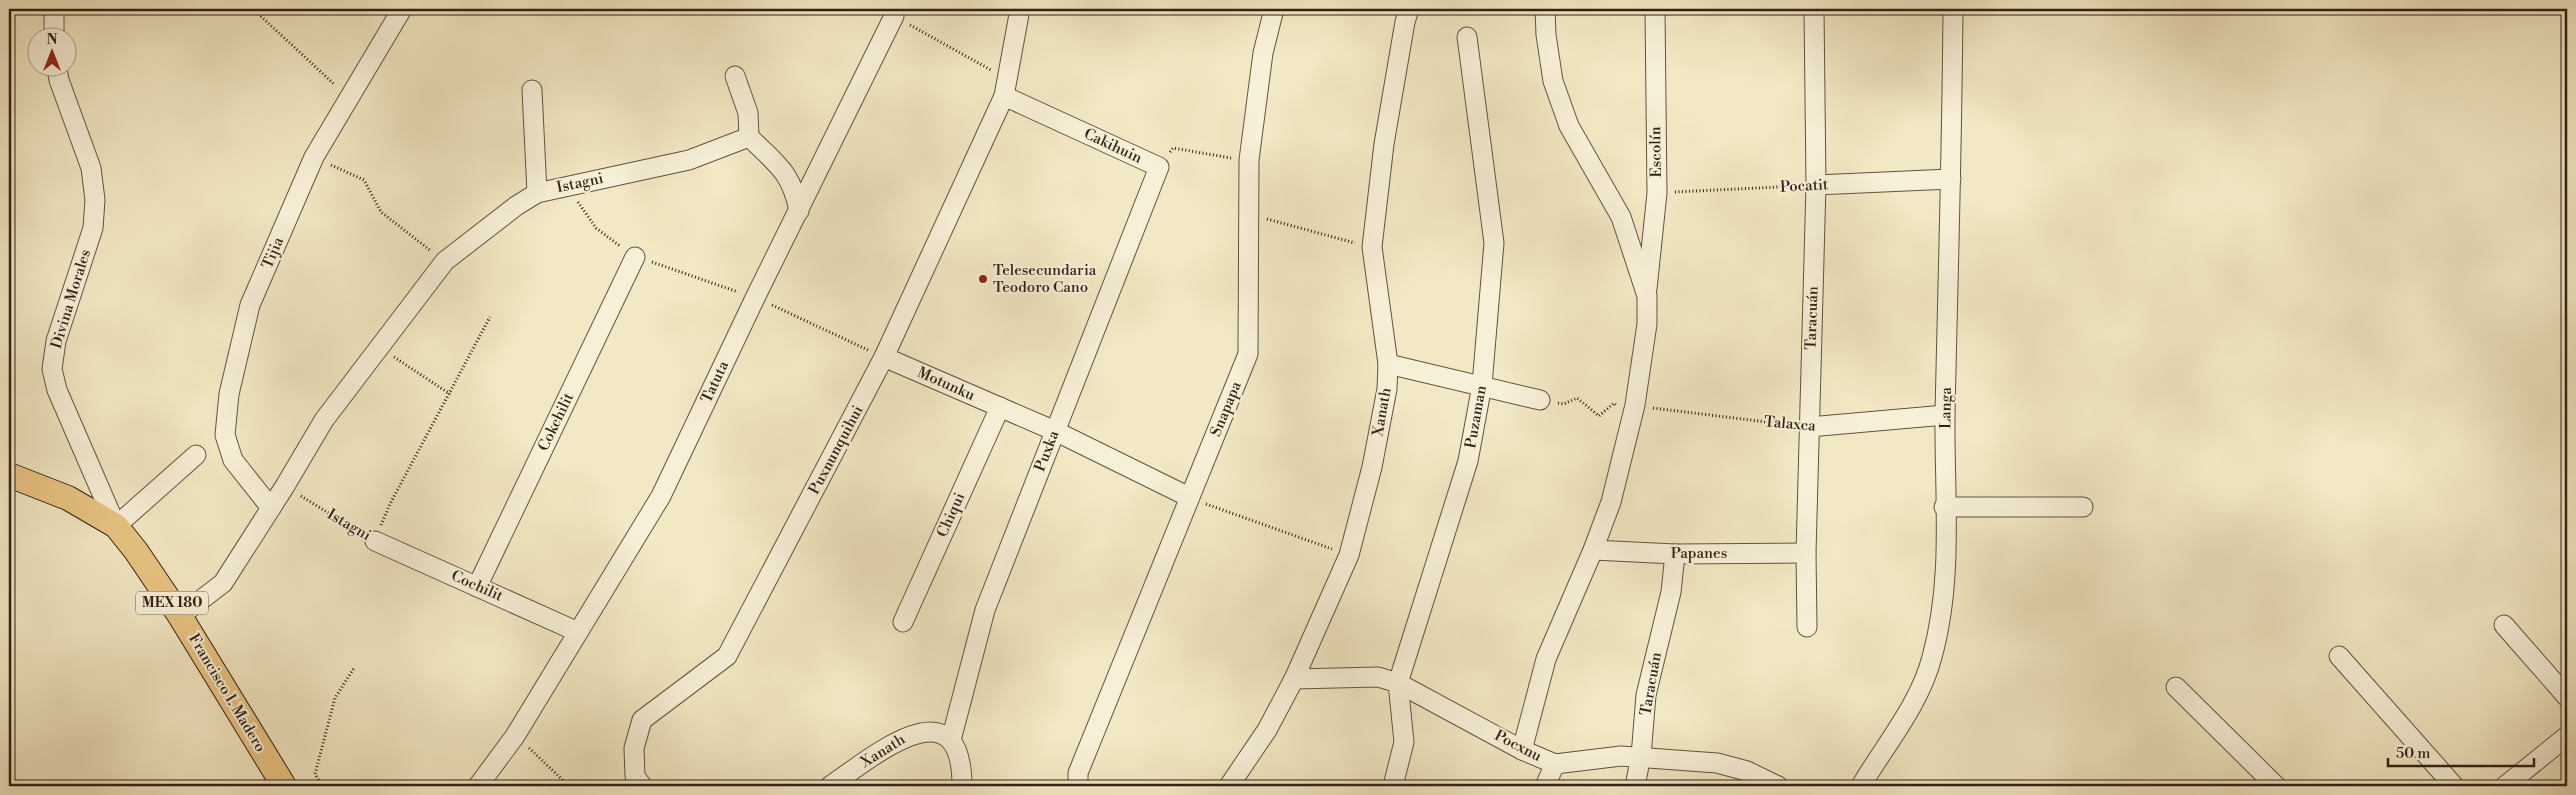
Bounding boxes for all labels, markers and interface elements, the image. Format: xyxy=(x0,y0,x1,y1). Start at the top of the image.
north arrow xyxy=(28,28,78,78)
text: N xyxy=(46,31,58,49)
street label: Cakihuin xyxy=(1081,124,1145,168)
street label: Escolín xyxy=(1646,126,1666,178)
street label: Istagni xyxy=(555,169,605,197)
street label: Pocatit xyxy=(1779,175,1829,197)
street label: Tijia xyxy=(258,234,288,272)
street label: Divina Morales xyxy=(47,247,95,351)
place label: Telesecundaria Teodoro Cano xyxy=(993,261,1097,297)
marker: Telesecundaria Teodoro Cano xyxy=(977,273,989,285)
street label: Taracuán xyxy=(1801,286,1823,350)
street label: Tatuta xyxy=(697,358,733,406)
street label: Motunku xyxy=(914,363,978,405)
street label: Snapapa xyxy=(1206,378,1246,439)
street label: Puzaman xyxy=(1461,384,1491,450)
street label: Xanath xyxy=(1368,386,1396,439)
street label: Langa xyxy=(1936,387,1956,429)
street label: Cokchilit xyxy=(534,389,578,454)
street label: Puxnunquihui xyxy=(805,402,867,498)
street label: Talaxca xyxy=(1763,412,1817,436)
street label: Puxka xyxy=(1031,427,1064,474)
street label: Chiqui xyxy=(933,490,969,540)
street label: Istagni xyxy=(324,505,374,545)
street label: Papanes xyxy=(1671,544,1727,563)
street label: Cochilit xyxy=(448,566,506,606)
road number: MEX 180 xyxy=(136,592,208,614)
street label: Francisco I. Madero xyxy=(184,630,270,756)
street label: Taracuán xyxy=(1636,651,1666,717)
street label: Pocxnu xyxy=(1491,726,1545,766)
street label: Xanath xyxy=(856,730,909,773)
scale bar xyxy=(2388,735,2535,767)
text: 50 m xyxy=(2396,744,2430,763)

